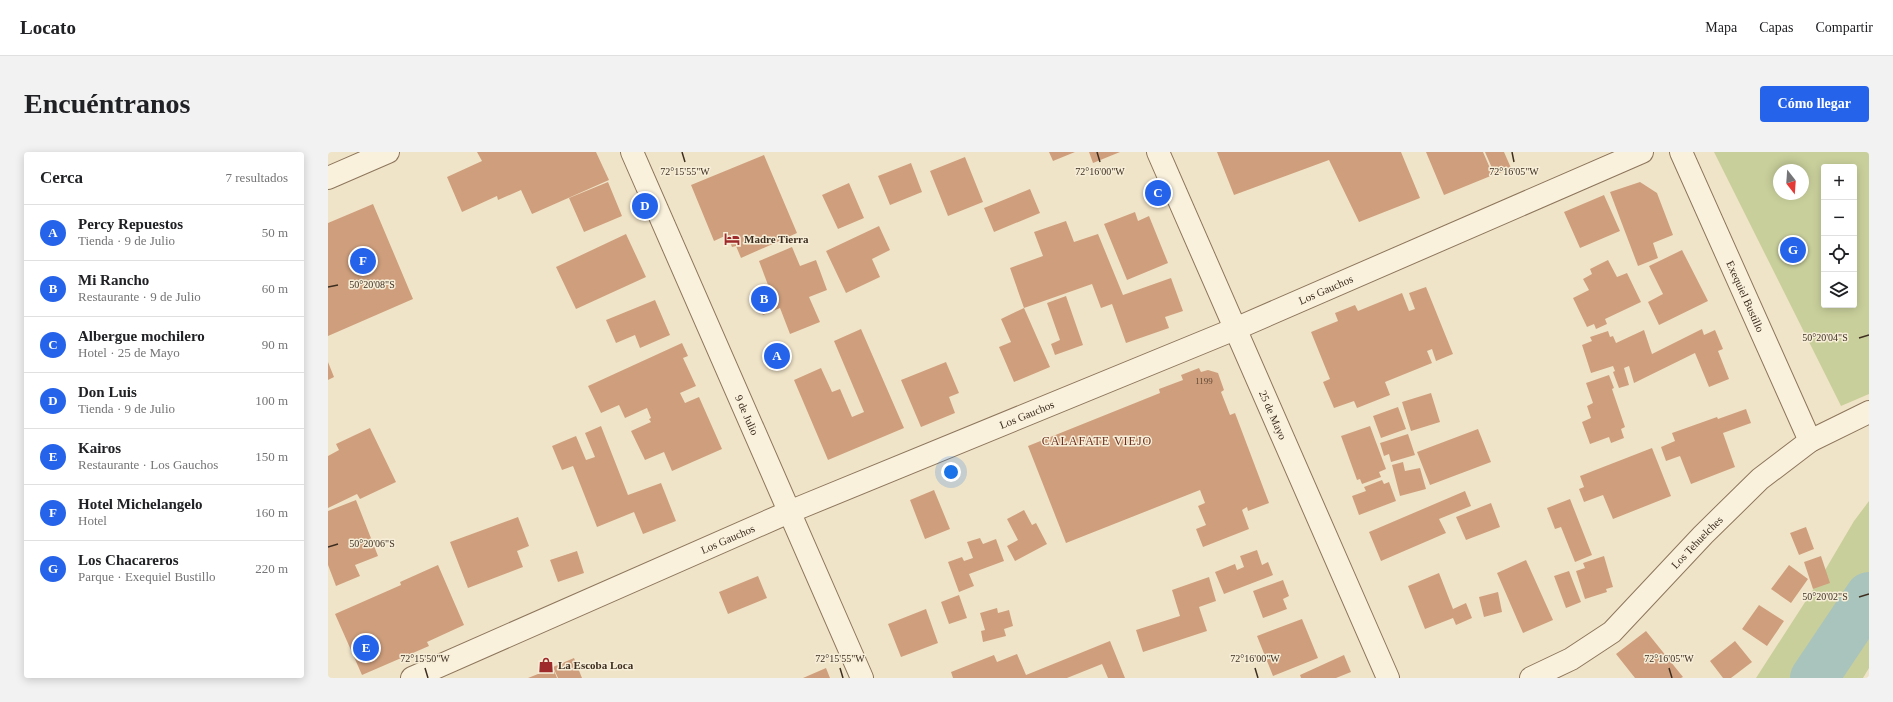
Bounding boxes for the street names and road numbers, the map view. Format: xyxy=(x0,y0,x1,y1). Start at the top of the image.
street label: Exequiel Bustillo xyxy=(1724,259,1767,334)
street label: Los Gauchos xyxy=(1297,272,1355,307)
street label: 25 de Mayo xyxy=(1257,388,1289,442)
street label: 9 de Julio xyxy=(733,393,761,437)
street label: Los Gauchos xyxy=(998,398,1056,431)
street label: Los Tehuelches xyxy=(1669,513,1725,571)
street label: Los Gauchos xyxy=(699,522,757,556)

